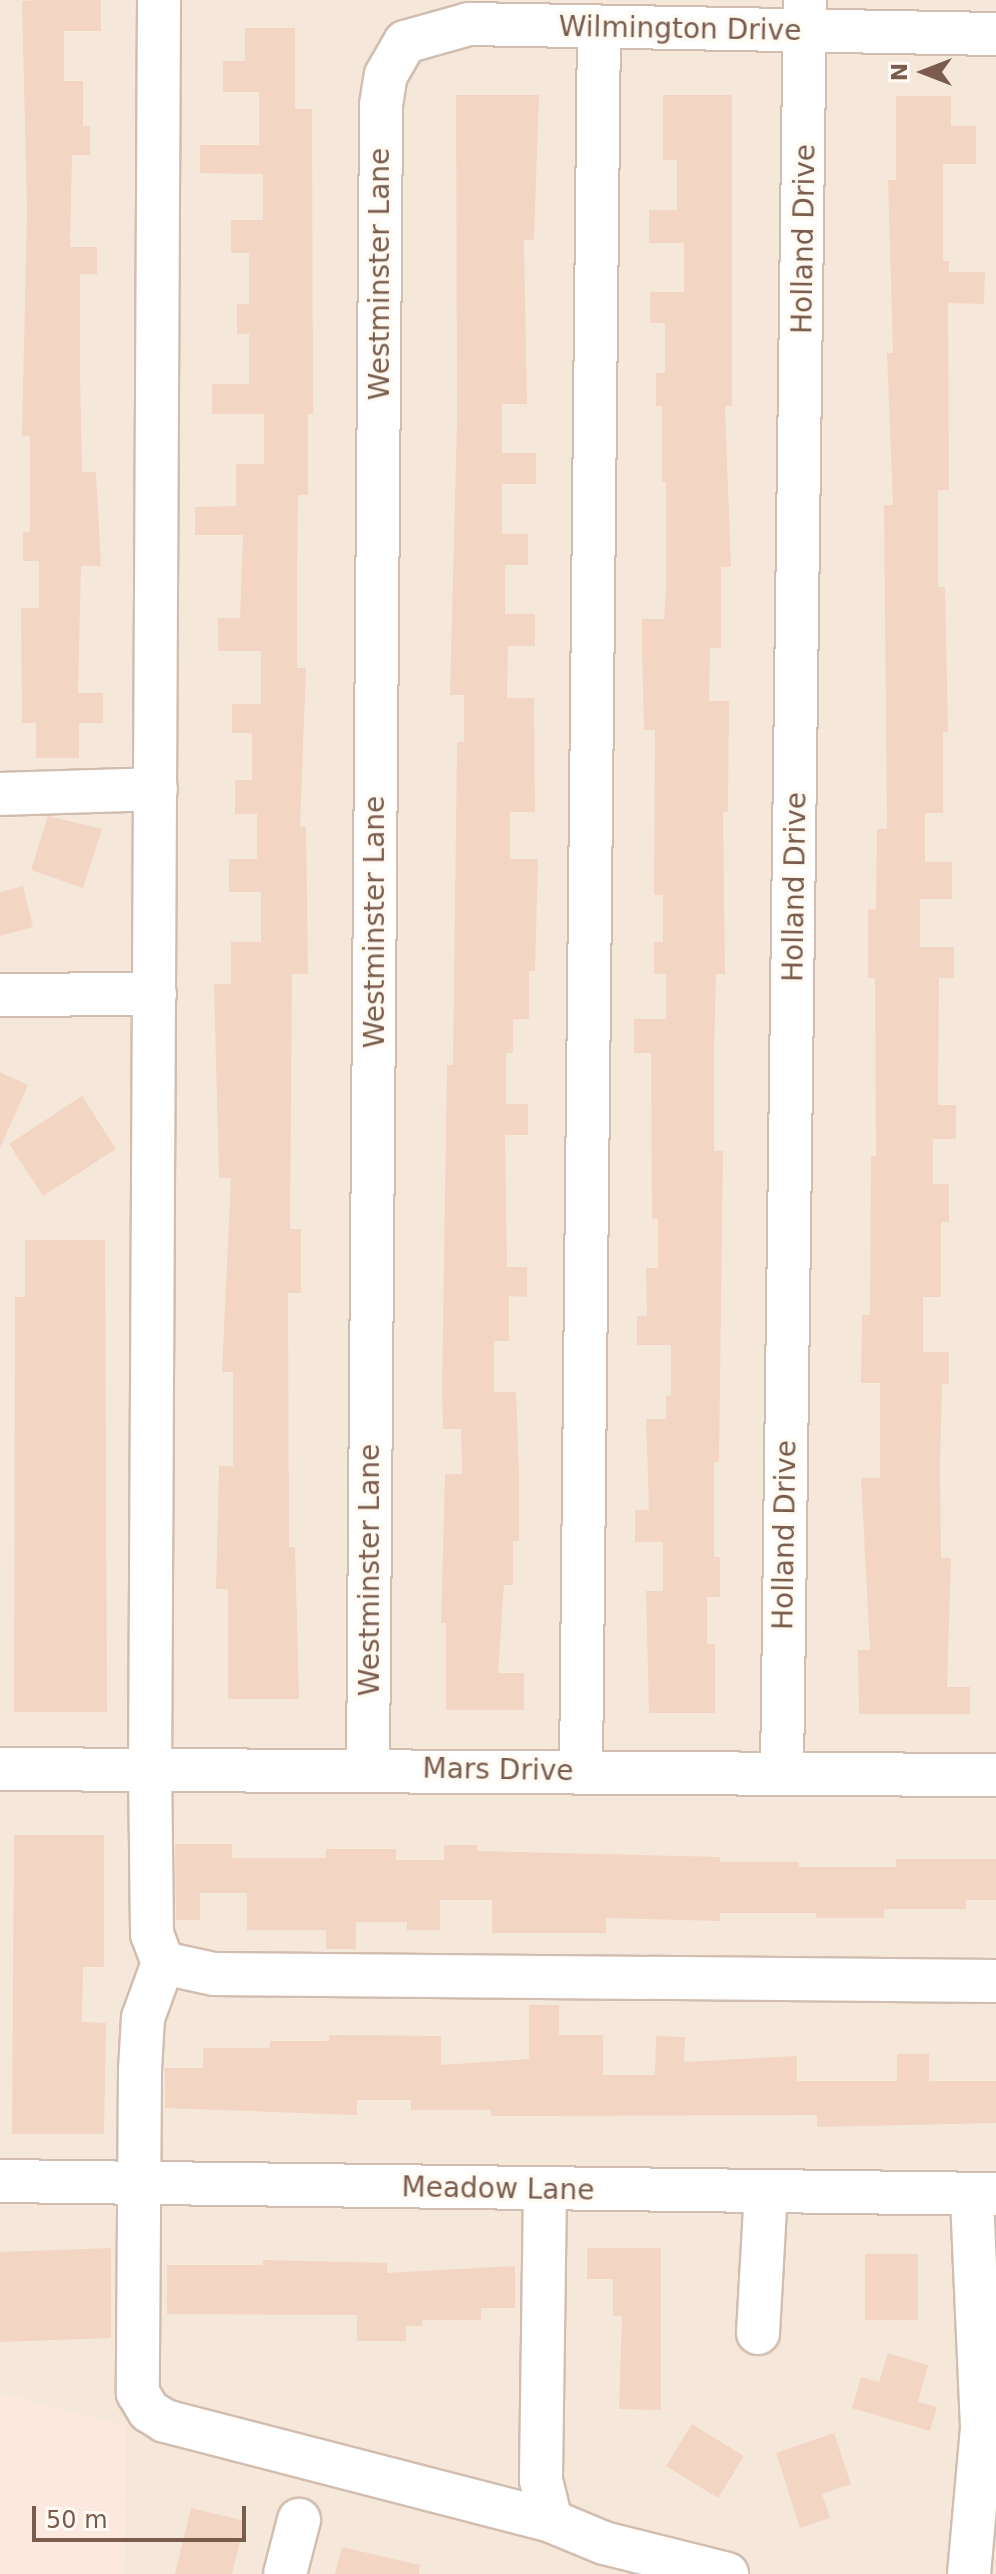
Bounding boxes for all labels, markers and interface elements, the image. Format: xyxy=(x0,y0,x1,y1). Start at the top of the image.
street label: Wilmington Drive xyxy=(558,10,802,48)
north arrow xyxy=(884,32,964,112)
text: N xyxy=(887,63,912,81)
street label: Holland Drive xyxy=(786,144,822,334)
street label: Westminster Lane xyxy=(363,148,397,400)
street label: Holland Drive xyxy=(777,792,813,982)
street label: Westminster Lane xyxy=(358,796,392,1048)
street label: Holland Drive xyxy=(767,1440,803,1630)
street label: Westminster Lane xyxy=(353,1444,387,1696)
street label: Mars Drive xyxy=(422,1752,574,1788)
street label: Meadow Lane xyxy=(401,2171,595,2207)
scale bar xyxy=(36,2490,250,2540)
text: 50 m xyxy=(46,2506,108,2534)

